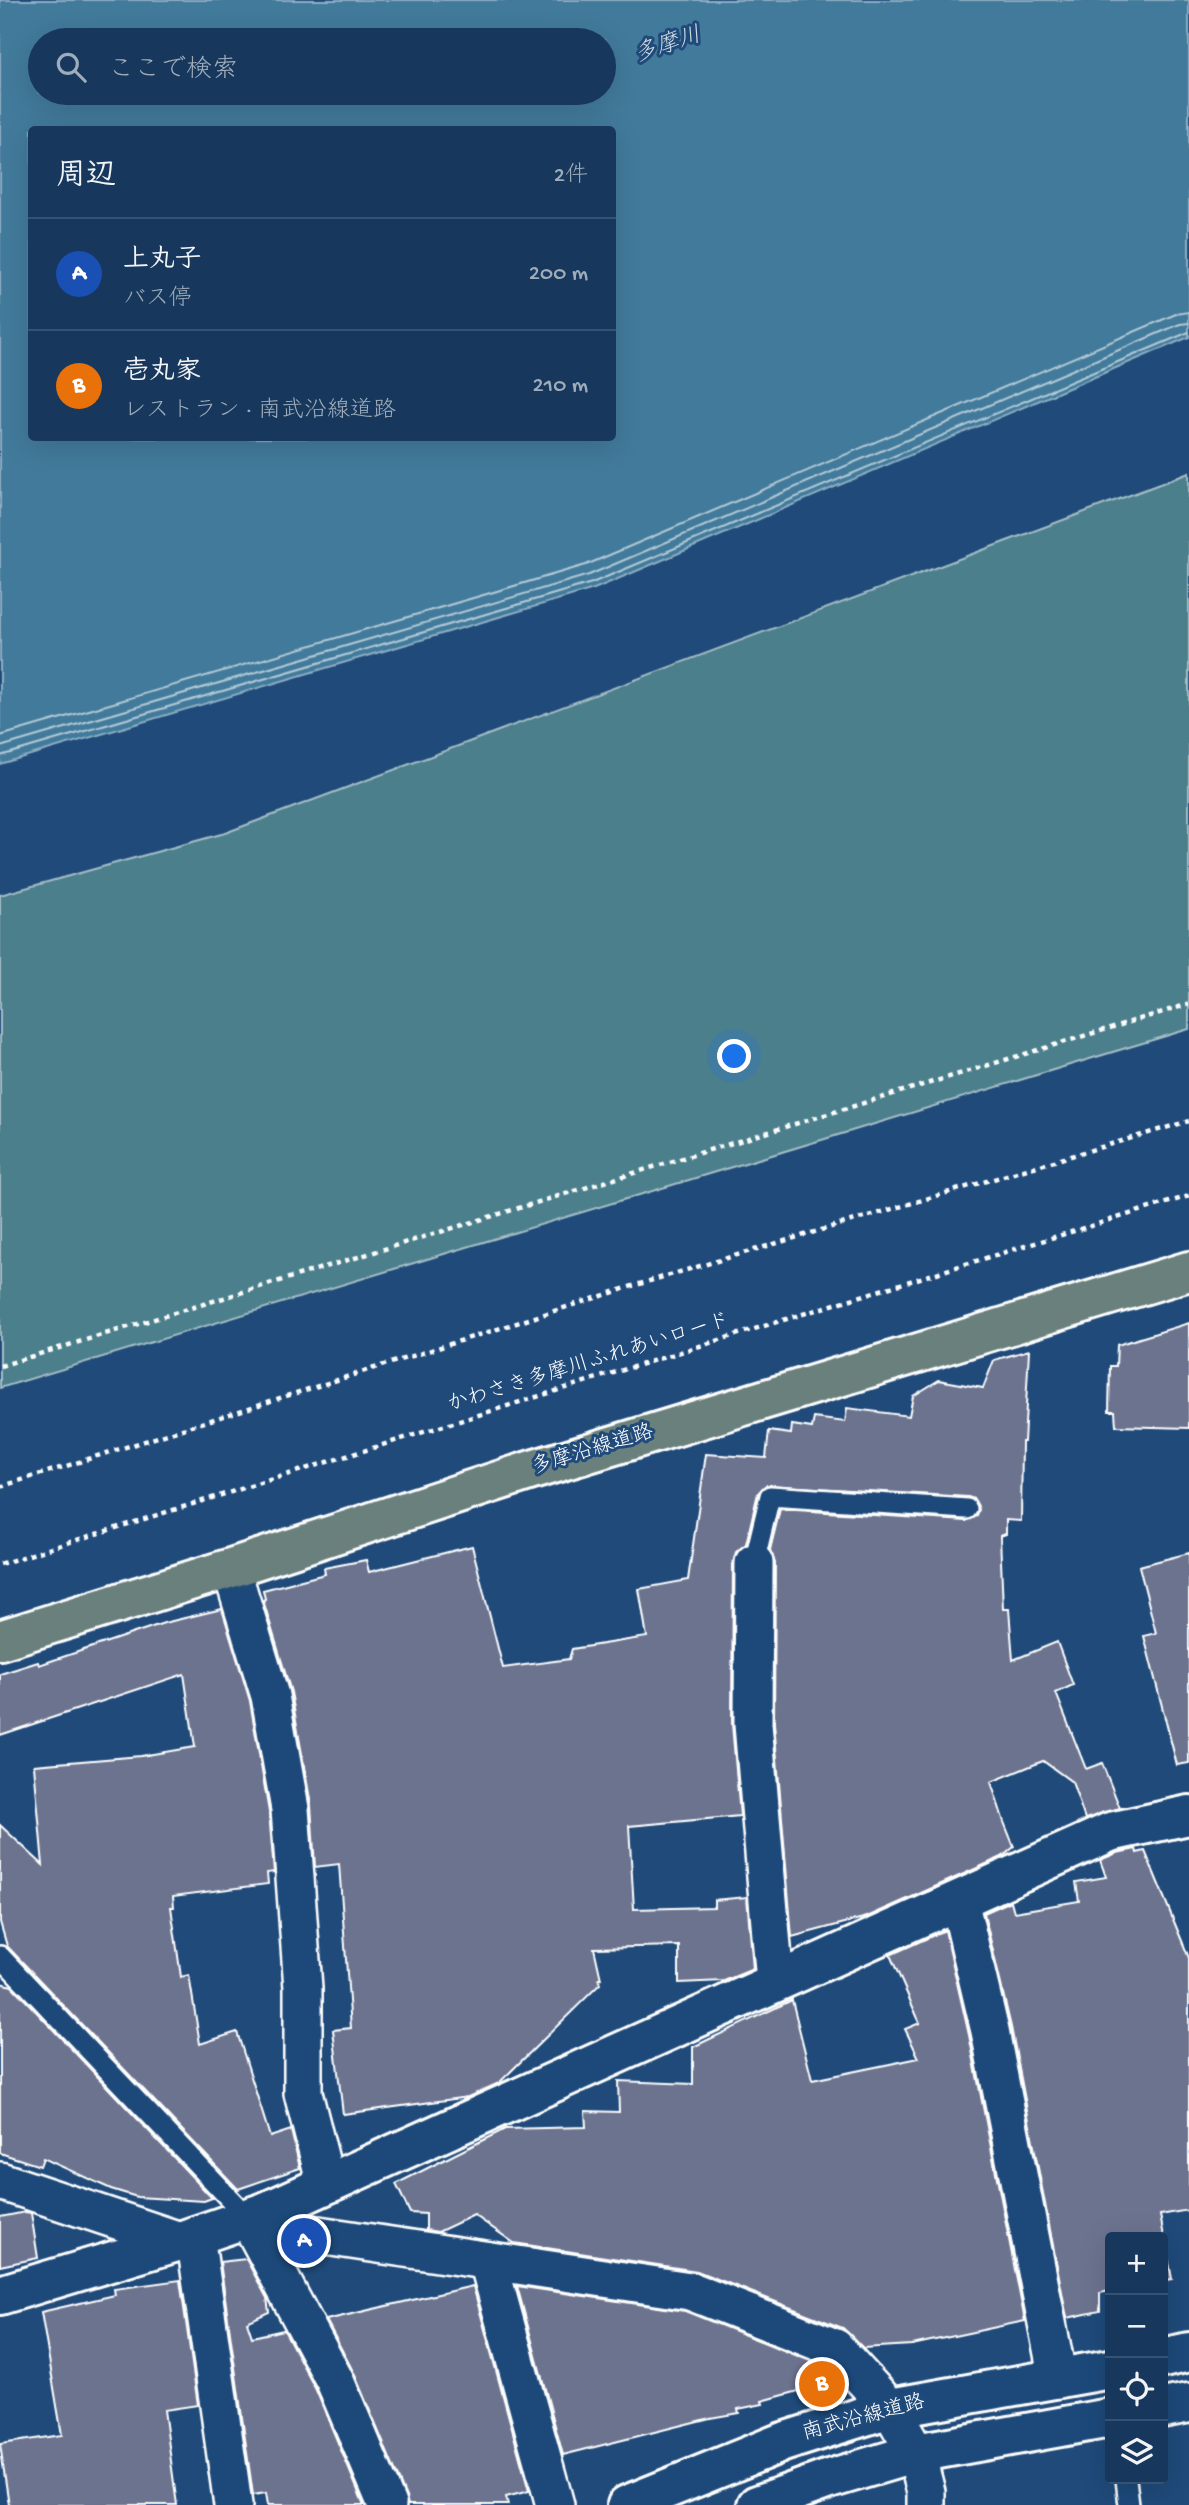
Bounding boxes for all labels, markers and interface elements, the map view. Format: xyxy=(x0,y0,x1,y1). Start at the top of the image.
water label: 多摩川 xyxy=(631,22,705,70)
search box xyxy=(28,28,616,105)
icon: search xyxy=(52,48,90,86)
text: ここで検索 xyxy=(108,56,238,87)
text: 周辺 xyxy=(56,160,116,195)
text: 2件 xyxy=(554,163,588,190)
text: 上丸子 xyxy=(123,246,201,277)
text: A xyxy=(72,261,86,288)
text: 200 m xyxy=(529,261,588,288)
text: バス停 xyxy=(123,286,192,313)
text: 壱丸家 xyxy=(123,358,201,389)
text: B xyxy=(73,373,85,400)
text: 210 m xyxy=(533,373,588,400)
text: レストラン · 南武沿線道路 xyxy=(123,398,396,425)
your location xyxy=(717,1039,751,1073)
street label: かわさき多摩川ふれあいロード xyxy=(444,1307,733,1419)
street label: 多摩沿線道路 xyxy=(529,1419,657,1481)
pin: A xyxy=(281,2215,327,2267)
map controls xyxy=(1105,2232,1168,2484)
button: + xyxy=(1105,2232,1168,2295)
button: − xyxy=(1105,2295,1168,2358)
pin: B xyxy=(799,2358,845,2410)
button: locate xyxy=(1105,2358,1168,2421)
street label: 南武沿線道路 xyxy=(799,2389,928,2447)
button: layers xyxy=(1105,2421,1168,2484)

